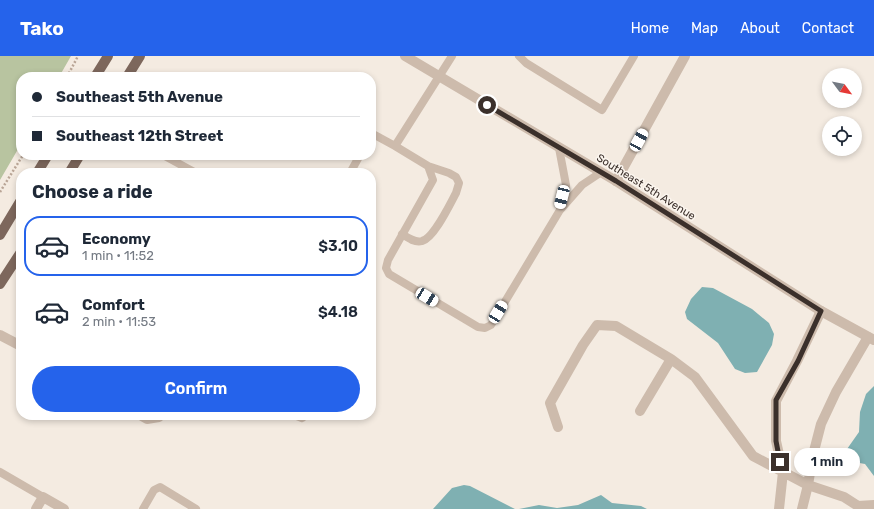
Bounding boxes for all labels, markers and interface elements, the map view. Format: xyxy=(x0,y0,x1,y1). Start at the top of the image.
text: Tako xyxy=(20,17,64,40)
text: Home xyxy=(631,20,669,37)
text: Map xyxy=(691,20,718,37)
text: About xyxy=(740,20,780,37)
text: Contact xyxy=(802,20,854,37)
north arrow xyxy=(822,68,862,108)
map controls xyxy=(822,68,862,156)
text: Southeast 5th Avenue xyxy=(56,88,223,106)
route start xyxy=(478,96,496,114)
button: locate xyxy=(822,116,862,156)
text: Southeast 12th Street xyxy=(56,127,223,145)
car xyxy=(628,127,650,153)
street label: Southeast 5th Avenue xyxy=(594,151,698,223)
text: Choose a ride xyxy=(32,181,153,203)
car xyxy=(553,184,571,210)
icon: car xyxy=(34,228,70,264)
text: Economy xyxy=(82,230,151,248)
text: $3.10 xyxy=(318,237,358,255)
text: 1 min · 11:52 xyxy=(82,248,154,263)
car xyxy=(414,286,440,308)
icon: car xyxy=(34,294,70,330)
text: Comfort xyxy=(82,296,145,314)
car xyxy=(487,299,509,325)
text: $4.18 xyxy=(318,303,358,321)
text: 2 min · 11:53 xyxy=(82,314,156,329)
button: Confirm xyxy=(32,366,360,412)
callout: 1 min xyxy=(794,448,860,476)
route end xyxy=(771,453,789,471)
text: 1 min xyxy=(811,454,843,469)

